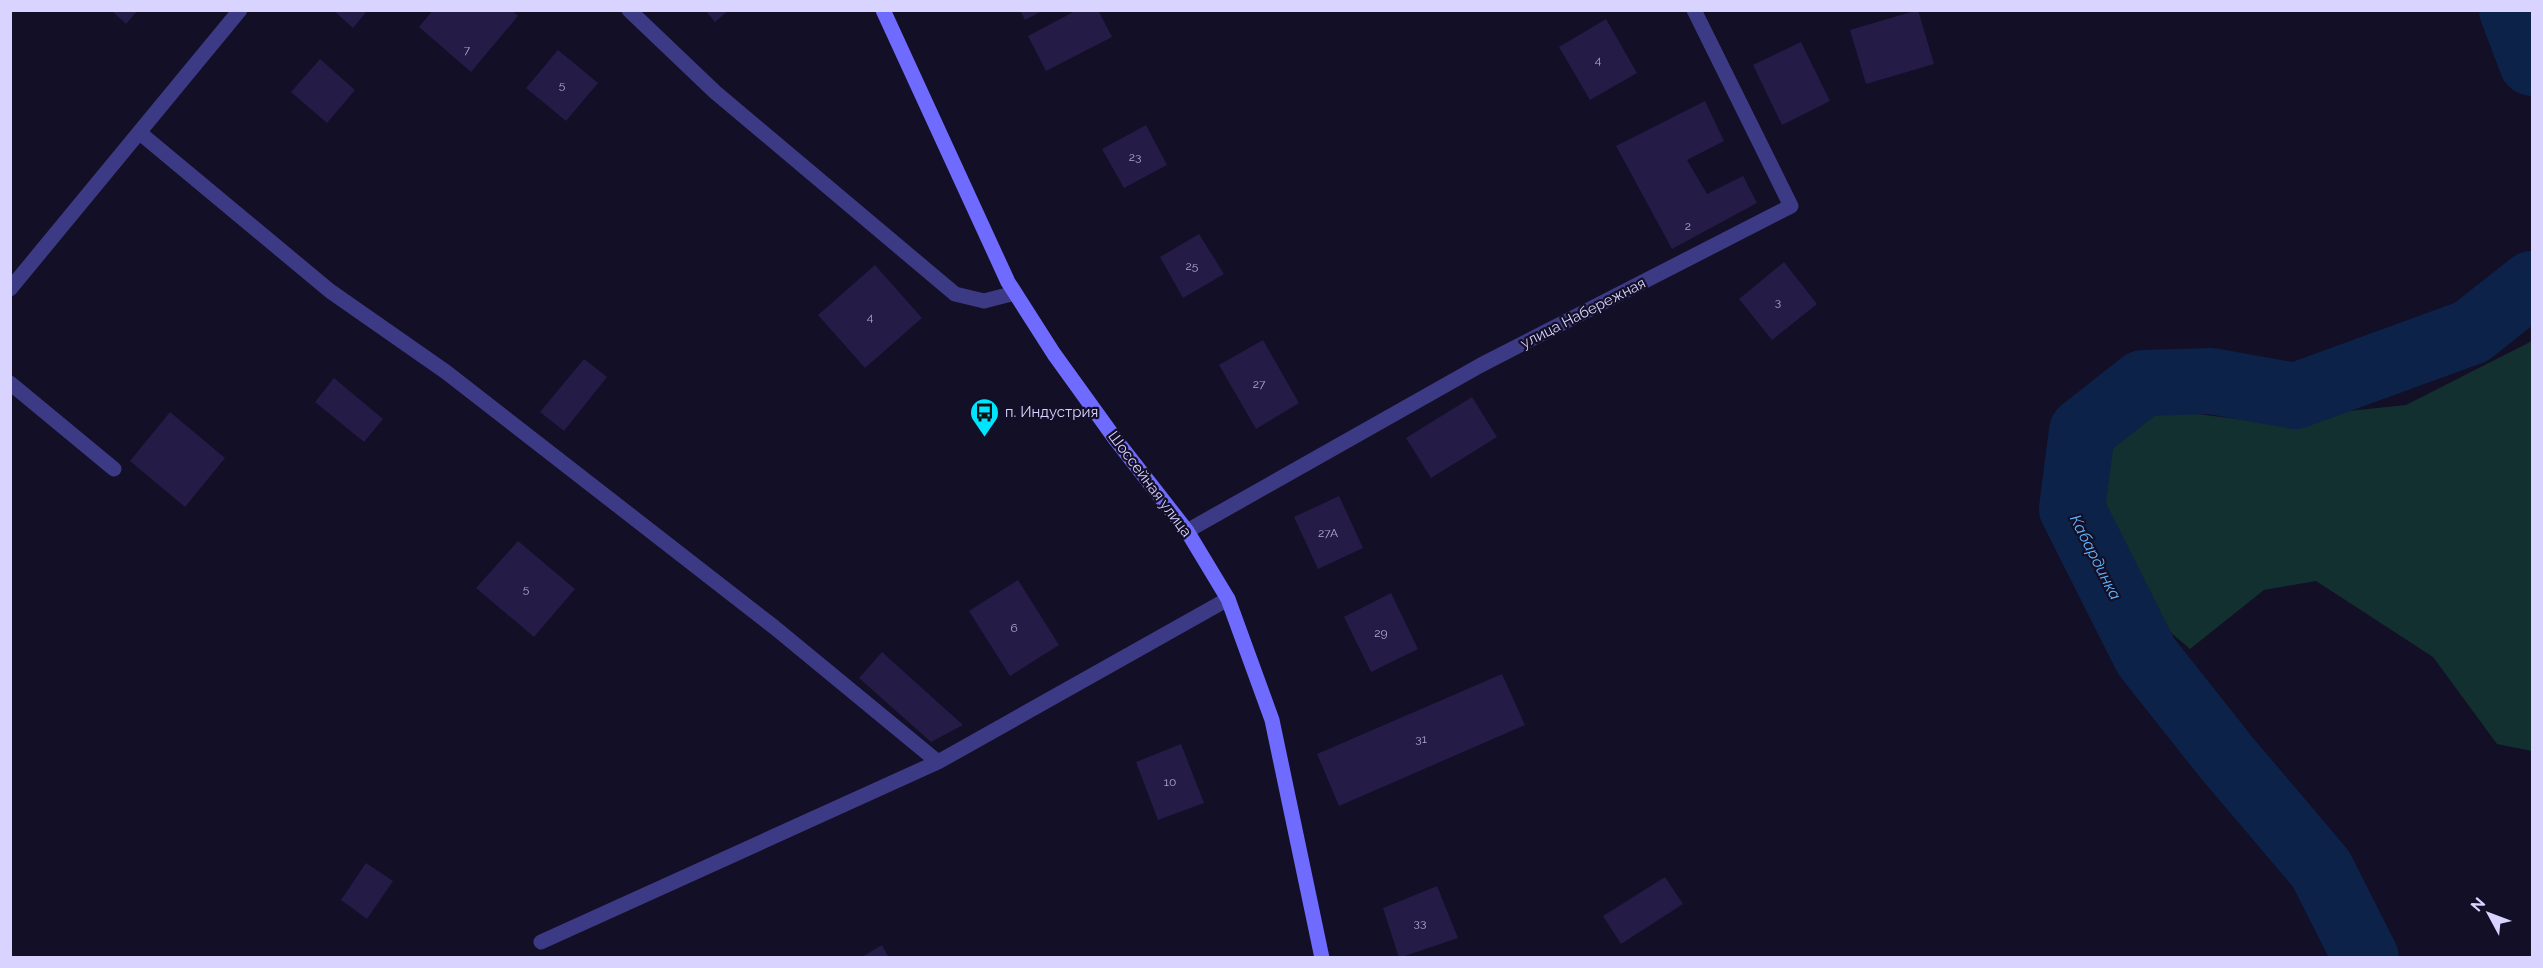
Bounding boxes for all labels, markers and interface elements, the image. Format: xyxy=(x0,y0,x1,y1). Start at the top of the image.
house number: 7 xyxy=(464,43,471,57)
house number: 4 xyxy=(1595,53,1602,67)
house number: 5 xyxy=(559,78,566,92)
house number: 23 xyxy=(1129,150,1141,164)
house number: 2 xyxy=(1685,219,1691,233)
house number: 25 xyxy=(1186,259,1199,273)
street label: улица Набережная xyxy=(1517,274,1649,352)
house number: 3 xyxy=(1775,295,1781,309)
house number: 4 xyxy=(867,310,874,324)
house number: 27 xyxy=(1253,377,1266,391)
bus stop icon: п. Индустрия xyxy=(968,396,1000,438)
place label: п. Индустрия xyxy=(1005,403,1098,421)
street label: Шоссейная улица xyxy=(1104,428,1196,540)
water label: Кабардинка xyxy=(2066,511,2125,603)
house number: 27А xyxy=(1318,526,1338,540)
house number: 5 xyxy=(523,582,530,596)
house number: 6 xyxy=(1010,621,1018,635)
house number: 29 xyxy=(1374,626,1388,640)
house number: 31 xyxy=(1415,732,1427,746)
house number: 10 xyxy=(1164,775,1176,789)
north arrow xyxy=(2459,884,2519,944)
text: N xyxy=(2467,894,2489,915)
house number: 33 xyxy=(1414,916,1426,930)

